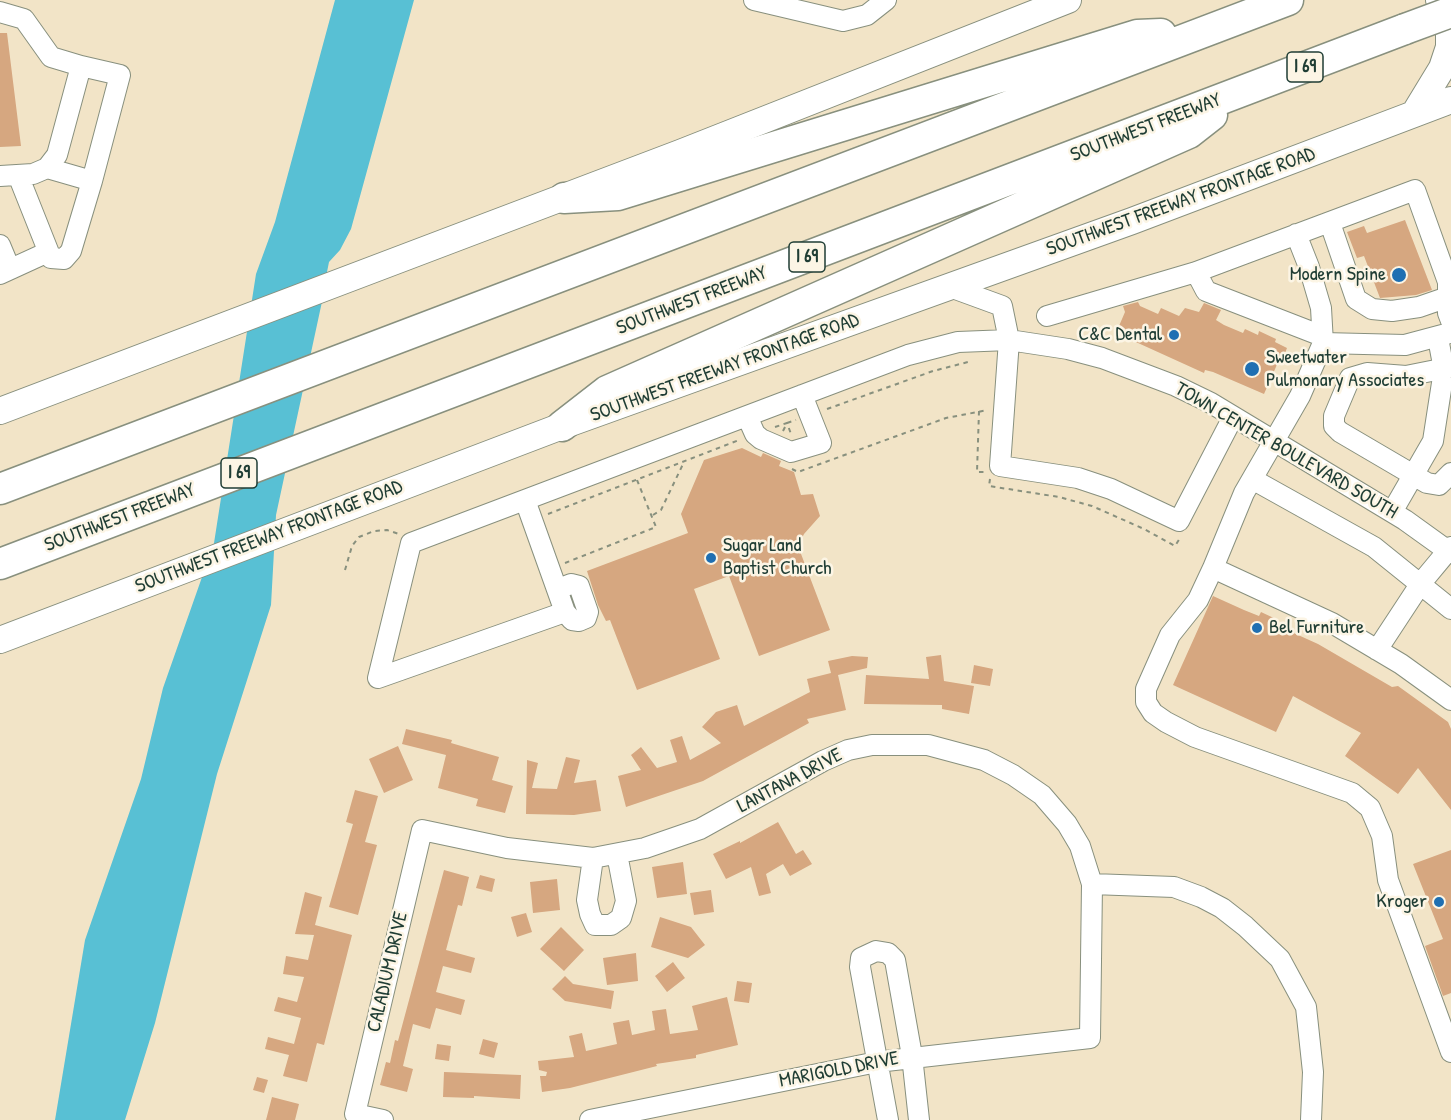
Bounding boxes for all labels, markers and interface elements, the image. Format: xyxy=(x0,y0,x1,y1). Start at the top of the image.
road number: I 69 xyxy=(1287,52,1323,82)
street label: SOUTHWEST FREEWAY xyxy=(1067,88,1225,168)
street label: SOUTHWEST FREEWAY FRONTAGE ROAD xyxy=(1043,142,1319,262)
road number: I 69 xyxy=(789,242,825,272)
street label: SOUTHWEST FREEWAY xyxy=(613,261,771,341)
place label: Modern Spine xyxy=(1290,263,1386,287)
marker: Modern Spine xyxy=(1390,266,1408,284)
street label: SOUTHWEST FREEWAY FRONTAGE ROAD xyxy=(587,308,863,428)
place label: C&C Dental xyxy=(1078,323,1162,347)
marker: C&C Dental xyxy=(1167,328,1181,342)
place label: Sweetwater Pulmonary Associates xyxy=(1266,346,1424,393)
marker: Sweetwater Pulmonary Associates xyxy=(1243,360,1261,378)
street label: TOWN CENTER BOULEVARD SOUTH xyxy=(1170,377,1402,525)
road number: I 69 xyxy=(221,458,257,488)
street label: SOUTHWEST FREEWAY FRONTAGE ROAD xyxy=(132,475,406,599)
street label: SOUTHWEST FREEWAY xyxy=(41,478,199,558)
place label: Sugar Land Baptist Church xyxy=(723,534,831,581)
marker: Sugar Land Baptist Church xyxy=(704,551,718,565)
place label: Bel Furniture xyxy=(1269,616,1364,640)
marker: Bel Furniture xyxy=(1250,621,1264,635)
street label: LANTANA DRIVE xyxy=(733,743,847,819)
place label: Kroger xyxy=(1376,890,1427,914)
marker: Kroger xyxy=(1432,895,1446,909)
street label: CALADIUM DRIVE xyxy=(362,909,414,1035)
street label: MARIGOLD DRIVE xyxy=(777,1047,901,1093)

